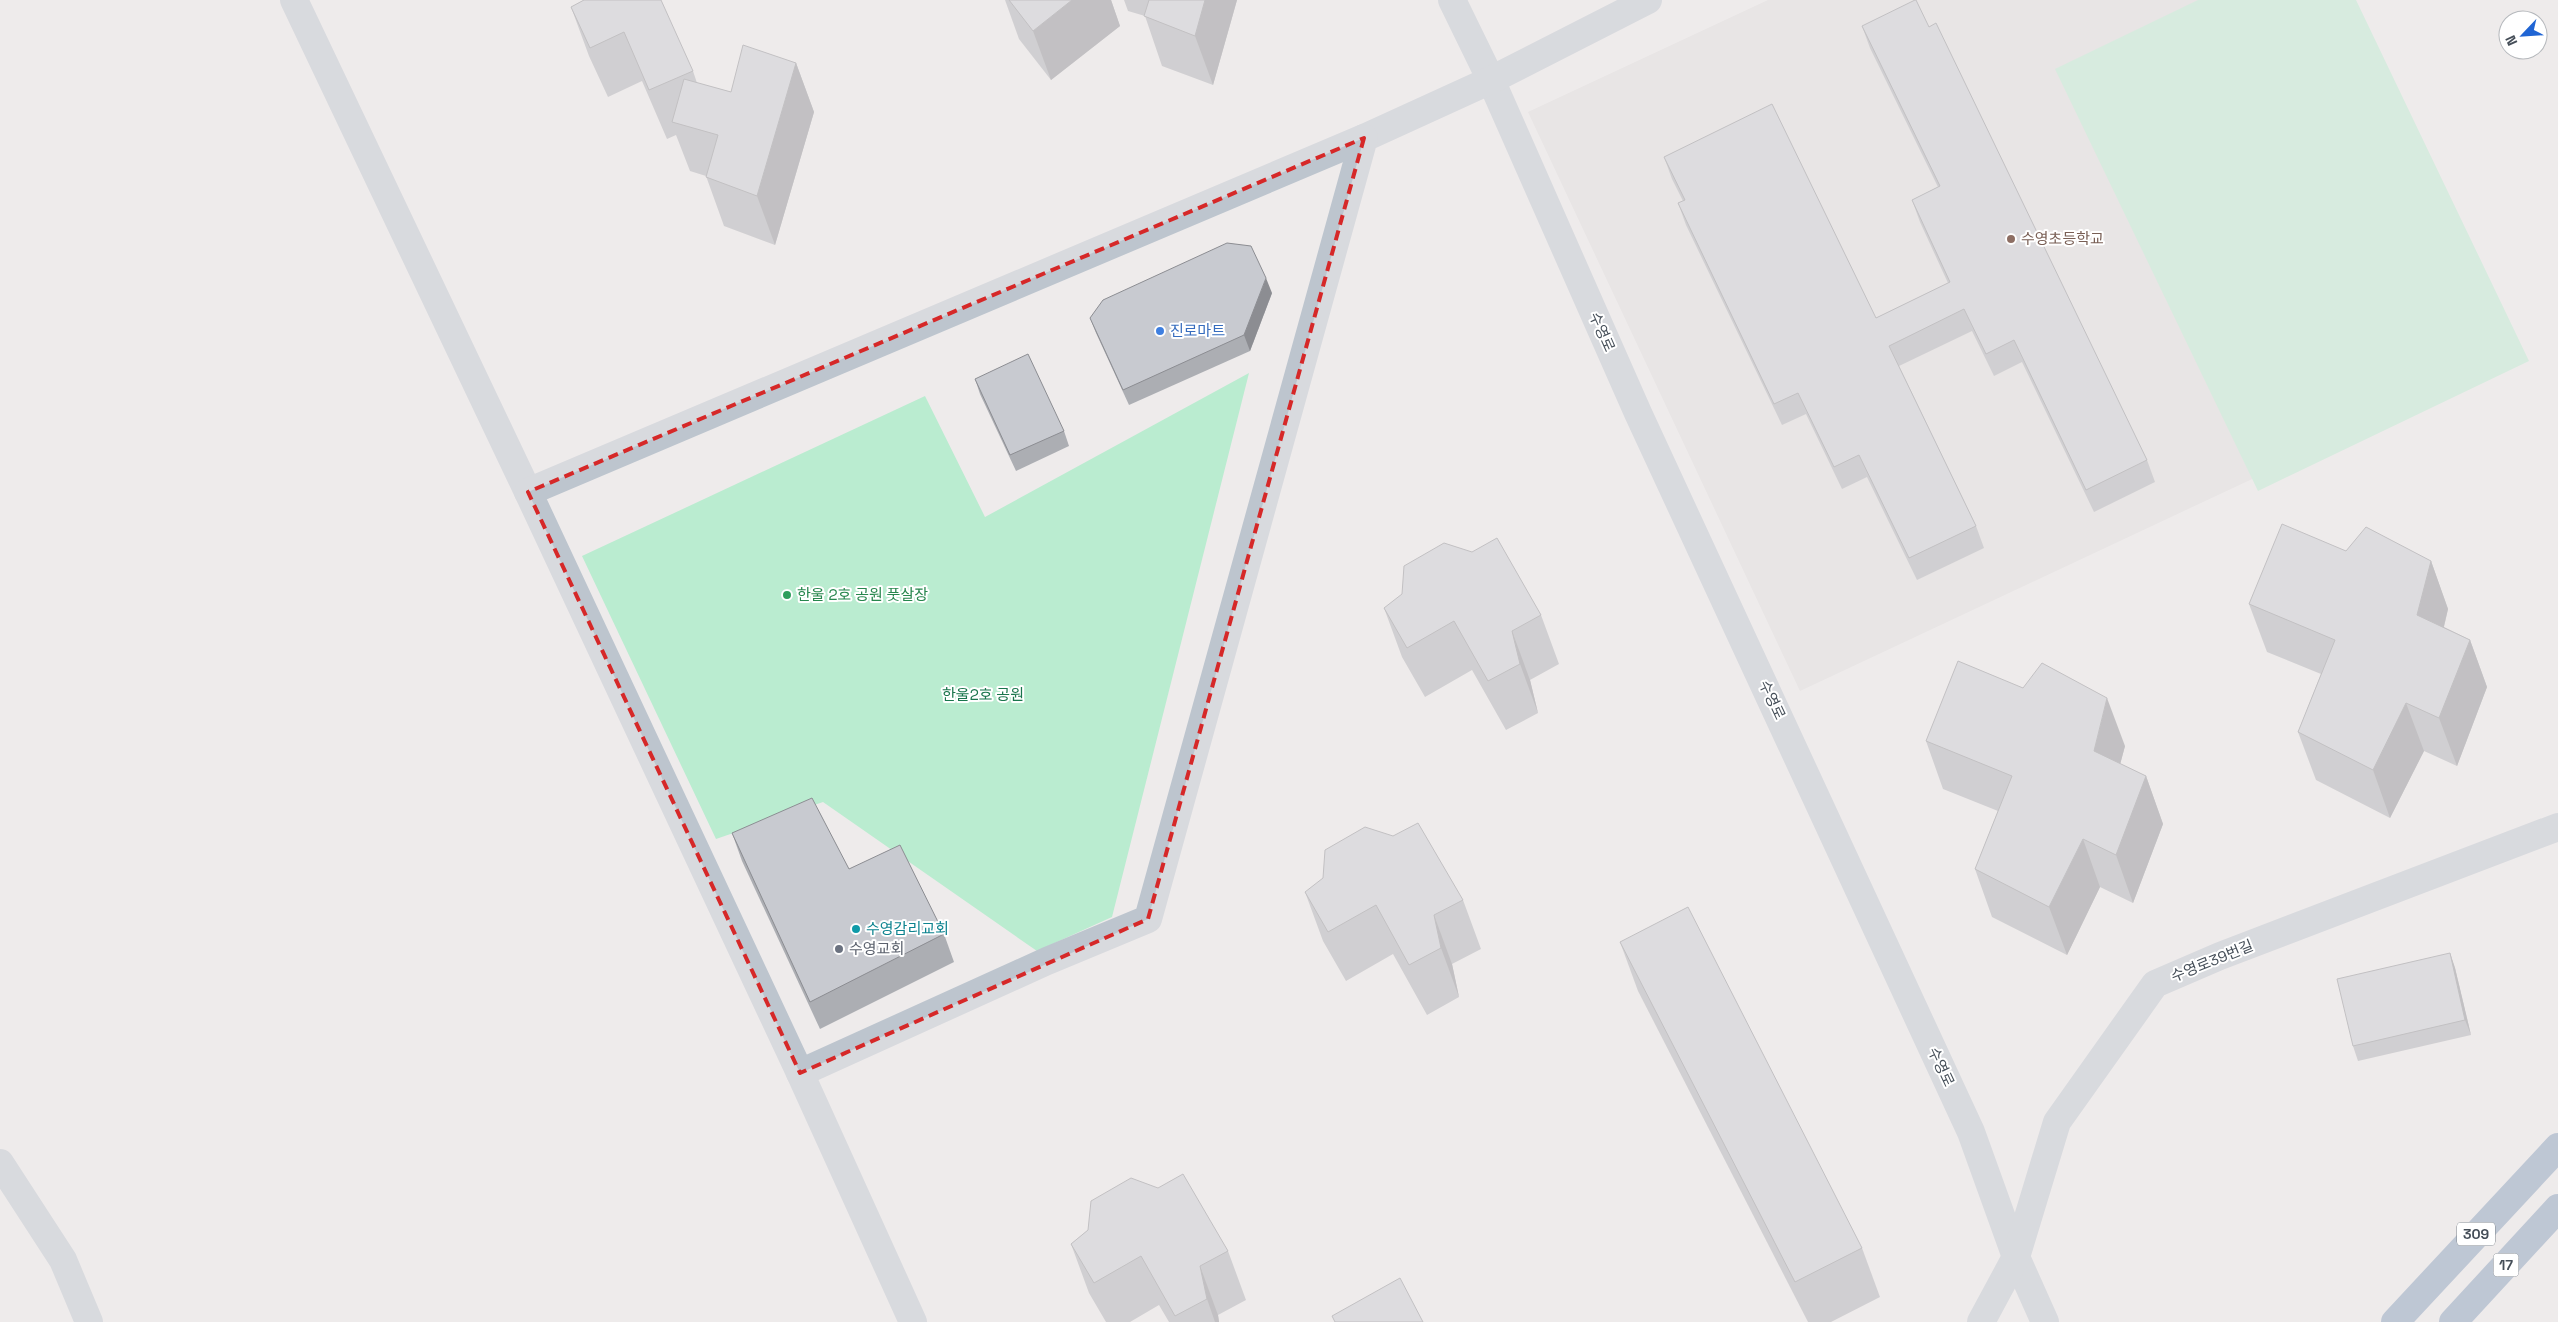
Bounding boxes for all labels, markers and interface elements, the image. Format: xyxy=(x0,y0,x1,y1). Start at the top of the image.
north arrow xyxy=(2498,10,2548,60)
text: N xyxy=(2501,32,2521,49)
place label: 수영초등학교 xyxy=(2021,229,2104,248)
marker: 수영초등학교 xyxy=(2005,233,2017,245)
street label: 수영로 xyxy=(1585,309,1620,355)
place label: 진로마트 xyxy=(1170,321,1225,340)
marker: 진로마트 xyxy=(1154,325,1166,337)
place label: 한울 2호 공원 풋살장 xyxy=(797,585,928,604)
marker: 한울 2호 공원 풋살장 xyxy=(781,589,793,601)
street label: 수영로 xyxy=(1755,677,1790,723)
park label: 한울2호 공원 xyxy=(942,685,1024,704)
place label: 수영감리교회 xyxy=(866,919,949,938)
marker: 수영감리교회 xyxy=(850,923,862,935)
street label: 수영로39번길 xyxy=(2168,935,2256,986)
place label: 수영교회 xyxy=(849,939,904,958)
marker: 수영교회 xyxy=(833,943,845,955)
street label: 수영로 xyxy=(1924,1044,1959,1090)
road number: 309 xyxy=(2457,1222,2495,1246)
road number: 17 xyxy=(2494,1254,2518,1276)

